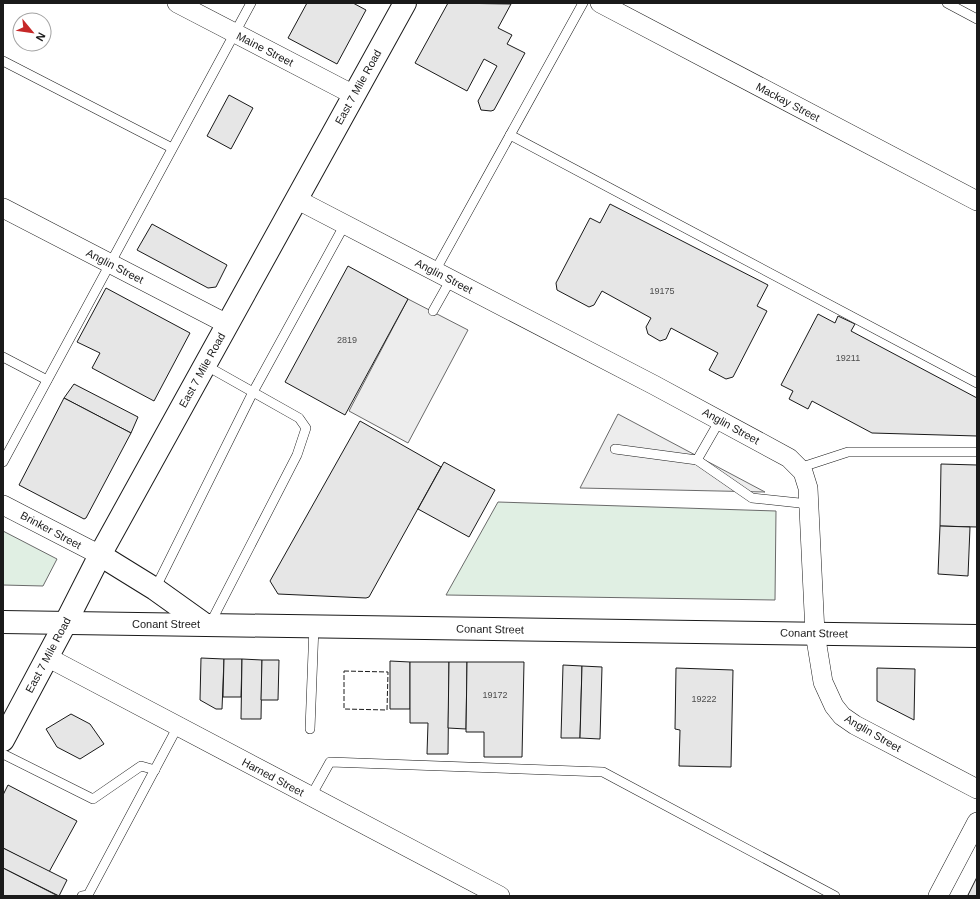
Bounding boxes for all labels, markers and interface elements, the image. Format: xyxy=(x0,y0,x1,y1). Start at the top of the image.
north arrow xyxy=(12,12,52,52)
street label: Maine Street xyxy=(234,29,296,69)
text: N xyxy=(34,30,48,43)
street label: East 7 Mile Road xyxy=(332,47,384,127)
street label: Mackay Street xyxy=(754,80,822,124)
street label: Anglin Street xyxy=(84,246,146,286)
street label: Anglin Street xyxy=(413,256,475,296)
house number: 19175 xyxy=(649,286,675,296)
street label: East 7 Mile Road xyxy=(176,330,228,410)
house number: 2819 xyxy=(337,335,357,345)
house number: 19211 xyxy=(836,353,860,363)
street label: Anglin Street xyxy=(701,405,761,447)
street label: Brinker Street xyxy=(18,509,84,551)
street label: East 7 Mile Road xyxy=(23,615,73,695)
street label: Conant Street xyxy=(132,618,200,630)
street label: Conant Street xyxy=(456,622,524,636)
street label: Conant Street xyxy=(780,626,848,640)
house number: 19172 xyxy=(482,690,508,700)
house number: 19222 xyxy=(691,694,717,704)
street label: Anglin Street xyxy=(843,712,903,754)
street label: Harned Street xyxy=(240,756,306,798)

